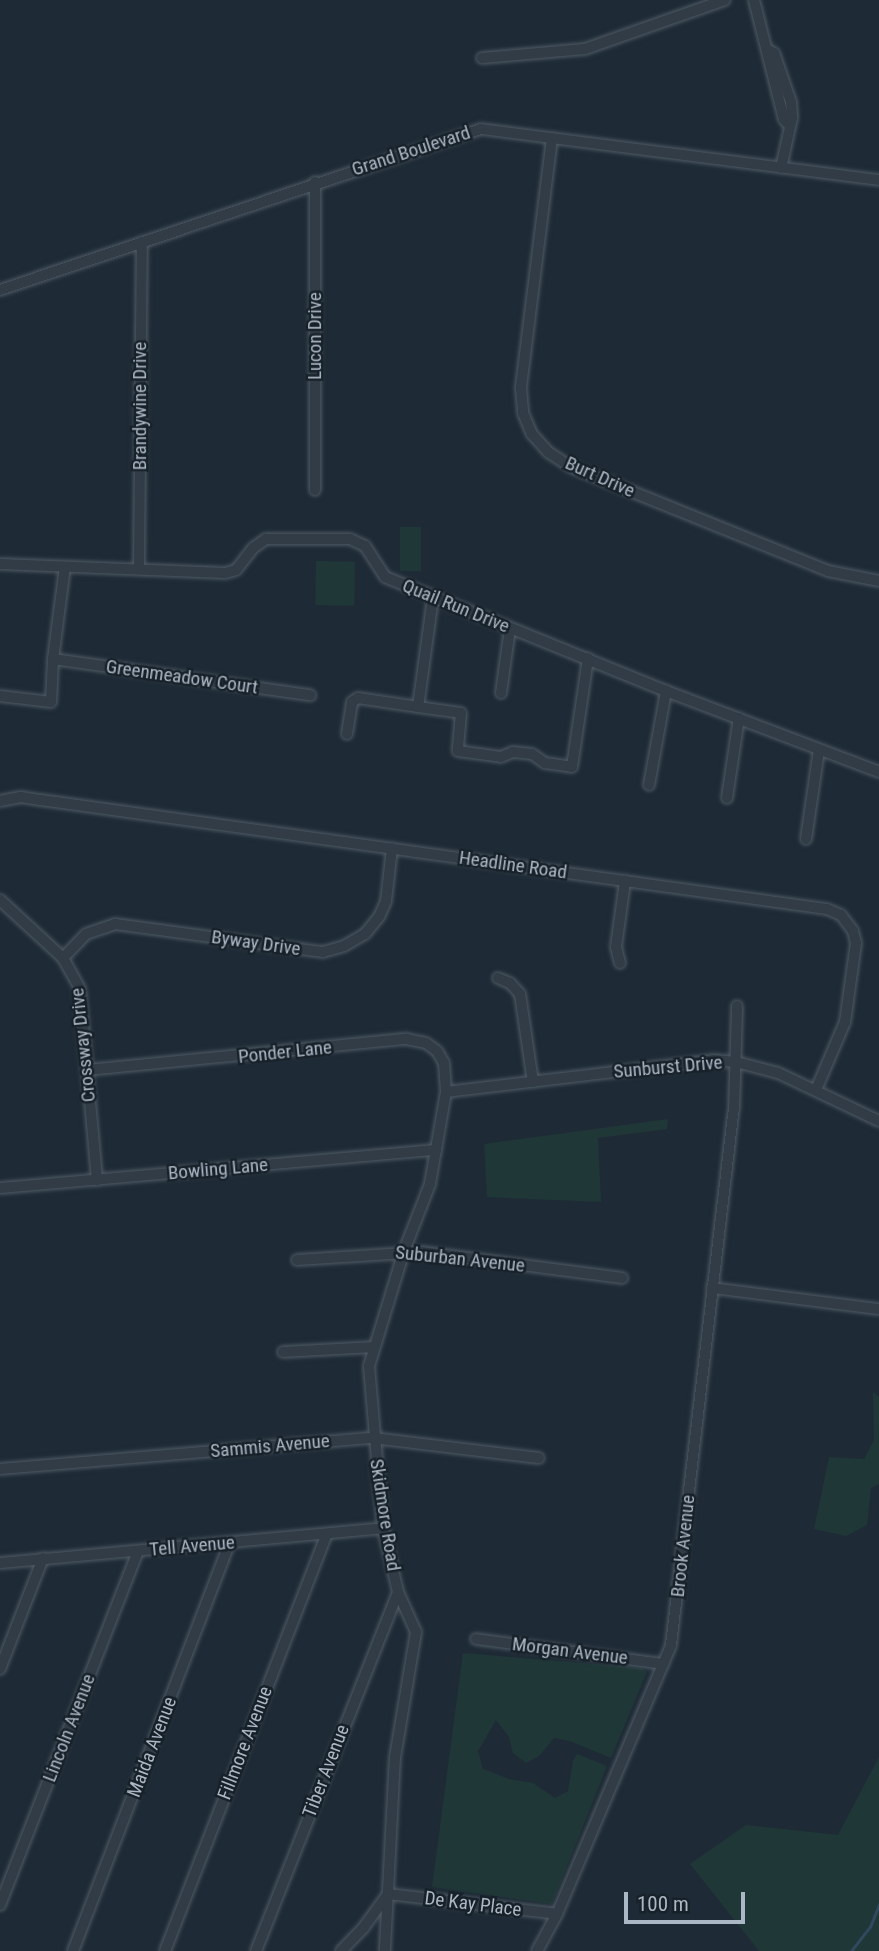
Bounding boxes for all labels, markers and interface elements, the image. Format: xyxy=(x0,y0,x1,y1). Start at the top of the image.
street label: Grand Boulevard xyxy=(349,121,473,181)
street label: Lucon Drive xyxy=(304,292,326,380)
street label: Brandywine Drive xyxy=(129,342,151,470)
street label: Burt Drive xyxy=(562,452,638,502)
street label: Quail Run Drive xyxy=(399,574,513,638)
street label: Greenmeadow Court xyxy=(105,655,259,699)
street label: Headline Road xyxy=(458,846,568,884)
street label: Byway Drive xyxy=(210,925,302,961)
street label: Crossway Drive xyxy=(66,987,100,1103)
street label: Ponder Lane xyxy=(237,1036,333,1068)
street label: Sunburst Drive xyxy=(613,1051,723,1083)
street label: Bowling Lane xyxy=(167,1153,269,1185)
street label: Suburban Avenue xyxy=(394,1241,526,1277)
street label: Sammis Avenue xyxy=(209,1429,331,1463)
street label: Skidmore Road xyxy=(365,1457,405,1573)
street label: Brook Avenue xyxy=(666,1494,700,1598)
street label: Tell Avenue xyxy=(148,1531,236,1561)
street label: Morgan Avenue xyxy=(511,1633,629,1669)
street label: Lincoln Avenue xyxy=(38,1671,100,1785)
street label: Fillmore Avenue xyxy=(213,1683,277,1803)
street label: Maida Avenue xyxy=(122,1694,182,1800)
street label: Tiber Avenue xyxy=(298,1721,354,1821)
scale bar xyxy=(627,1878,748,1922)
street label: De Kay Place xyxy=(423,1887,523,1921)
text: 100 m xyxy=(637,1892,689,1916)

